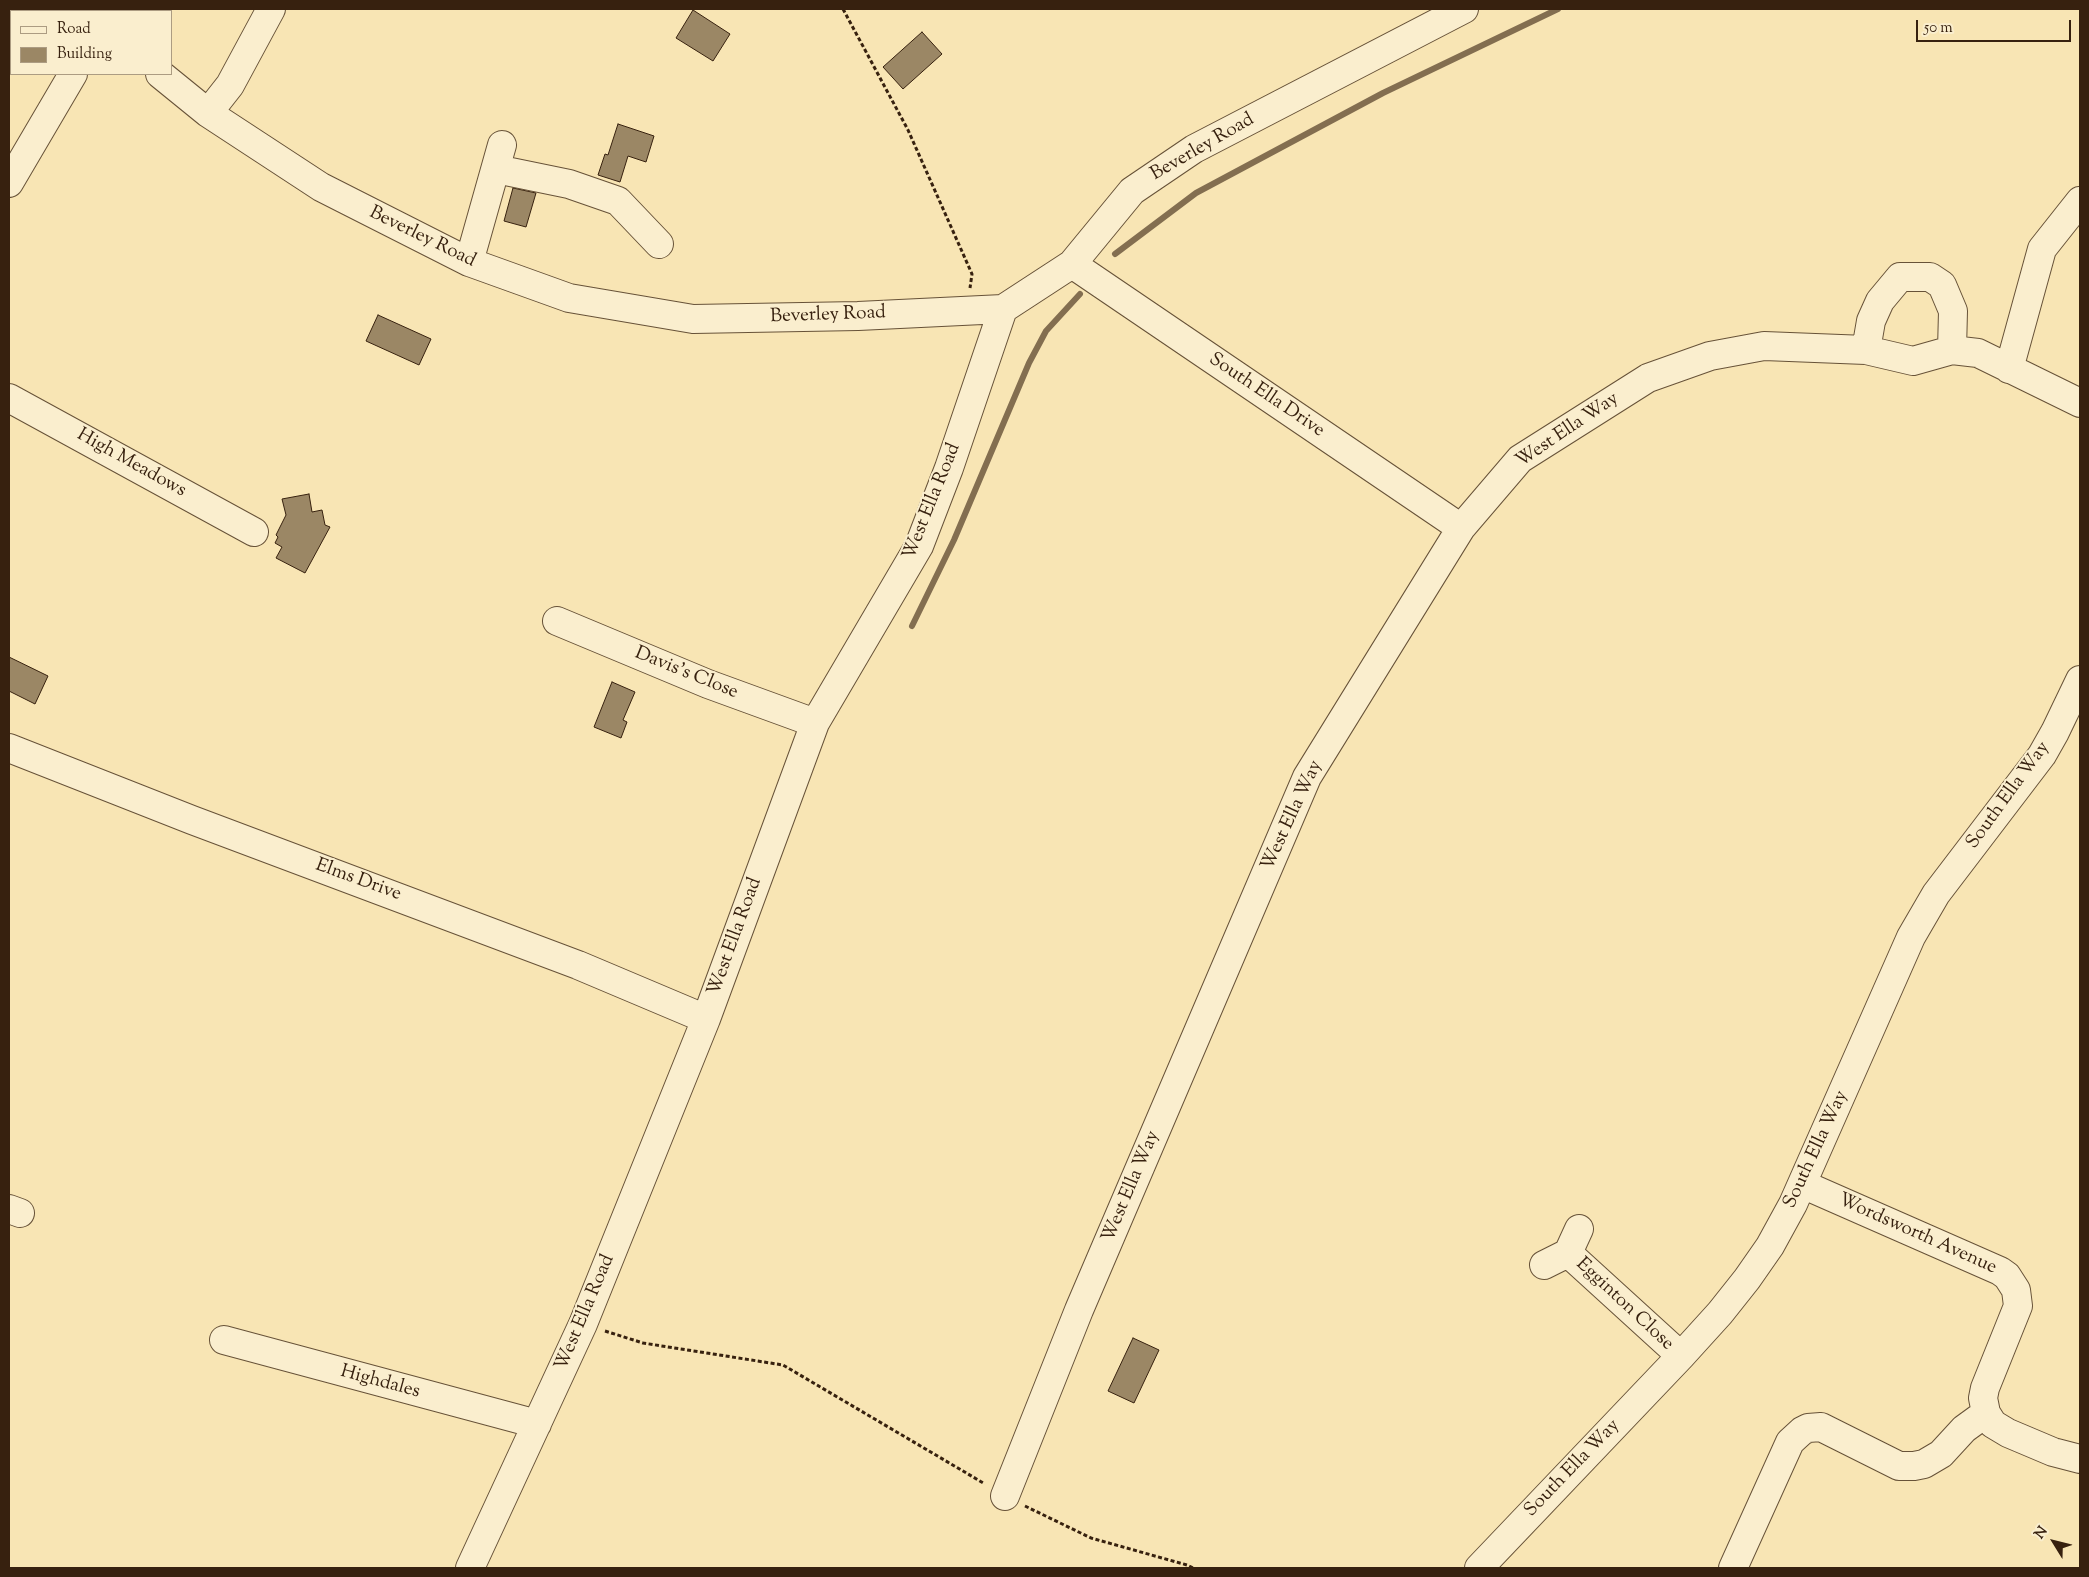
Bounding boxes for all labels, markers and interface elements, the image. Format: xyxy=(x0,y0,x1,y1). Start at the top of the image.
legend xyxy=(10,10,172,75)
scale bar xyxy=(1919,10,2074,42)
text: 50 m xyxy=(1924,18,1953,39)
text: Road xyxy=(57,19,91,40)
text: Building xyxy=(57,44,112,65)
street label: Beverley Road xyxy=(1147,109,1259,187)
street label: Beverley Road xyxy=(365,202,479,274)
street label: Beverley Road xyxy=(770,303,886,329)
street label: South Ella Drive xyxy=(1204,349,1328,443)
street label: West Ella Way xyxy=(1512,388,1624,474)
street label: High Meadows xyxy=(72,425,190,503)
street label: West Ella Road xyxy=(899,440,967,564)
street label: Davis's Close xyxy=(631,643,741,705)
street label: South Ella Way xyxy=(1962,738,2056,854)
street label: West Ella Way xyxy=(1258,757,1328,875)
street label: Elms Drive xyxy=(312,855,404,907)
street label: West Ella Road xyxy=(704,875,768,999)
street label: South Ella Way xyxy=(1780,1088,1854,1212)
street label: West Ella Way xyxy=(1098,1128,1166,1246)
street label: Wordsworth Avenue xyxy=(1834,1190,2000,1280)
street label: West Ella Road xyxy=(551,1252,621,1374)
street label: Egginton Close xyxy=(1570,1254,1678,1356)
street label: Highdales xyxy=(338,1361,422,1405)
street label: South Ella Way xyxy=(1521,1415,1625,1523)
north arrow xyxy=(2029,1517,2079,1567)
text: N xyxy=(2030,1523,2053,1544)

